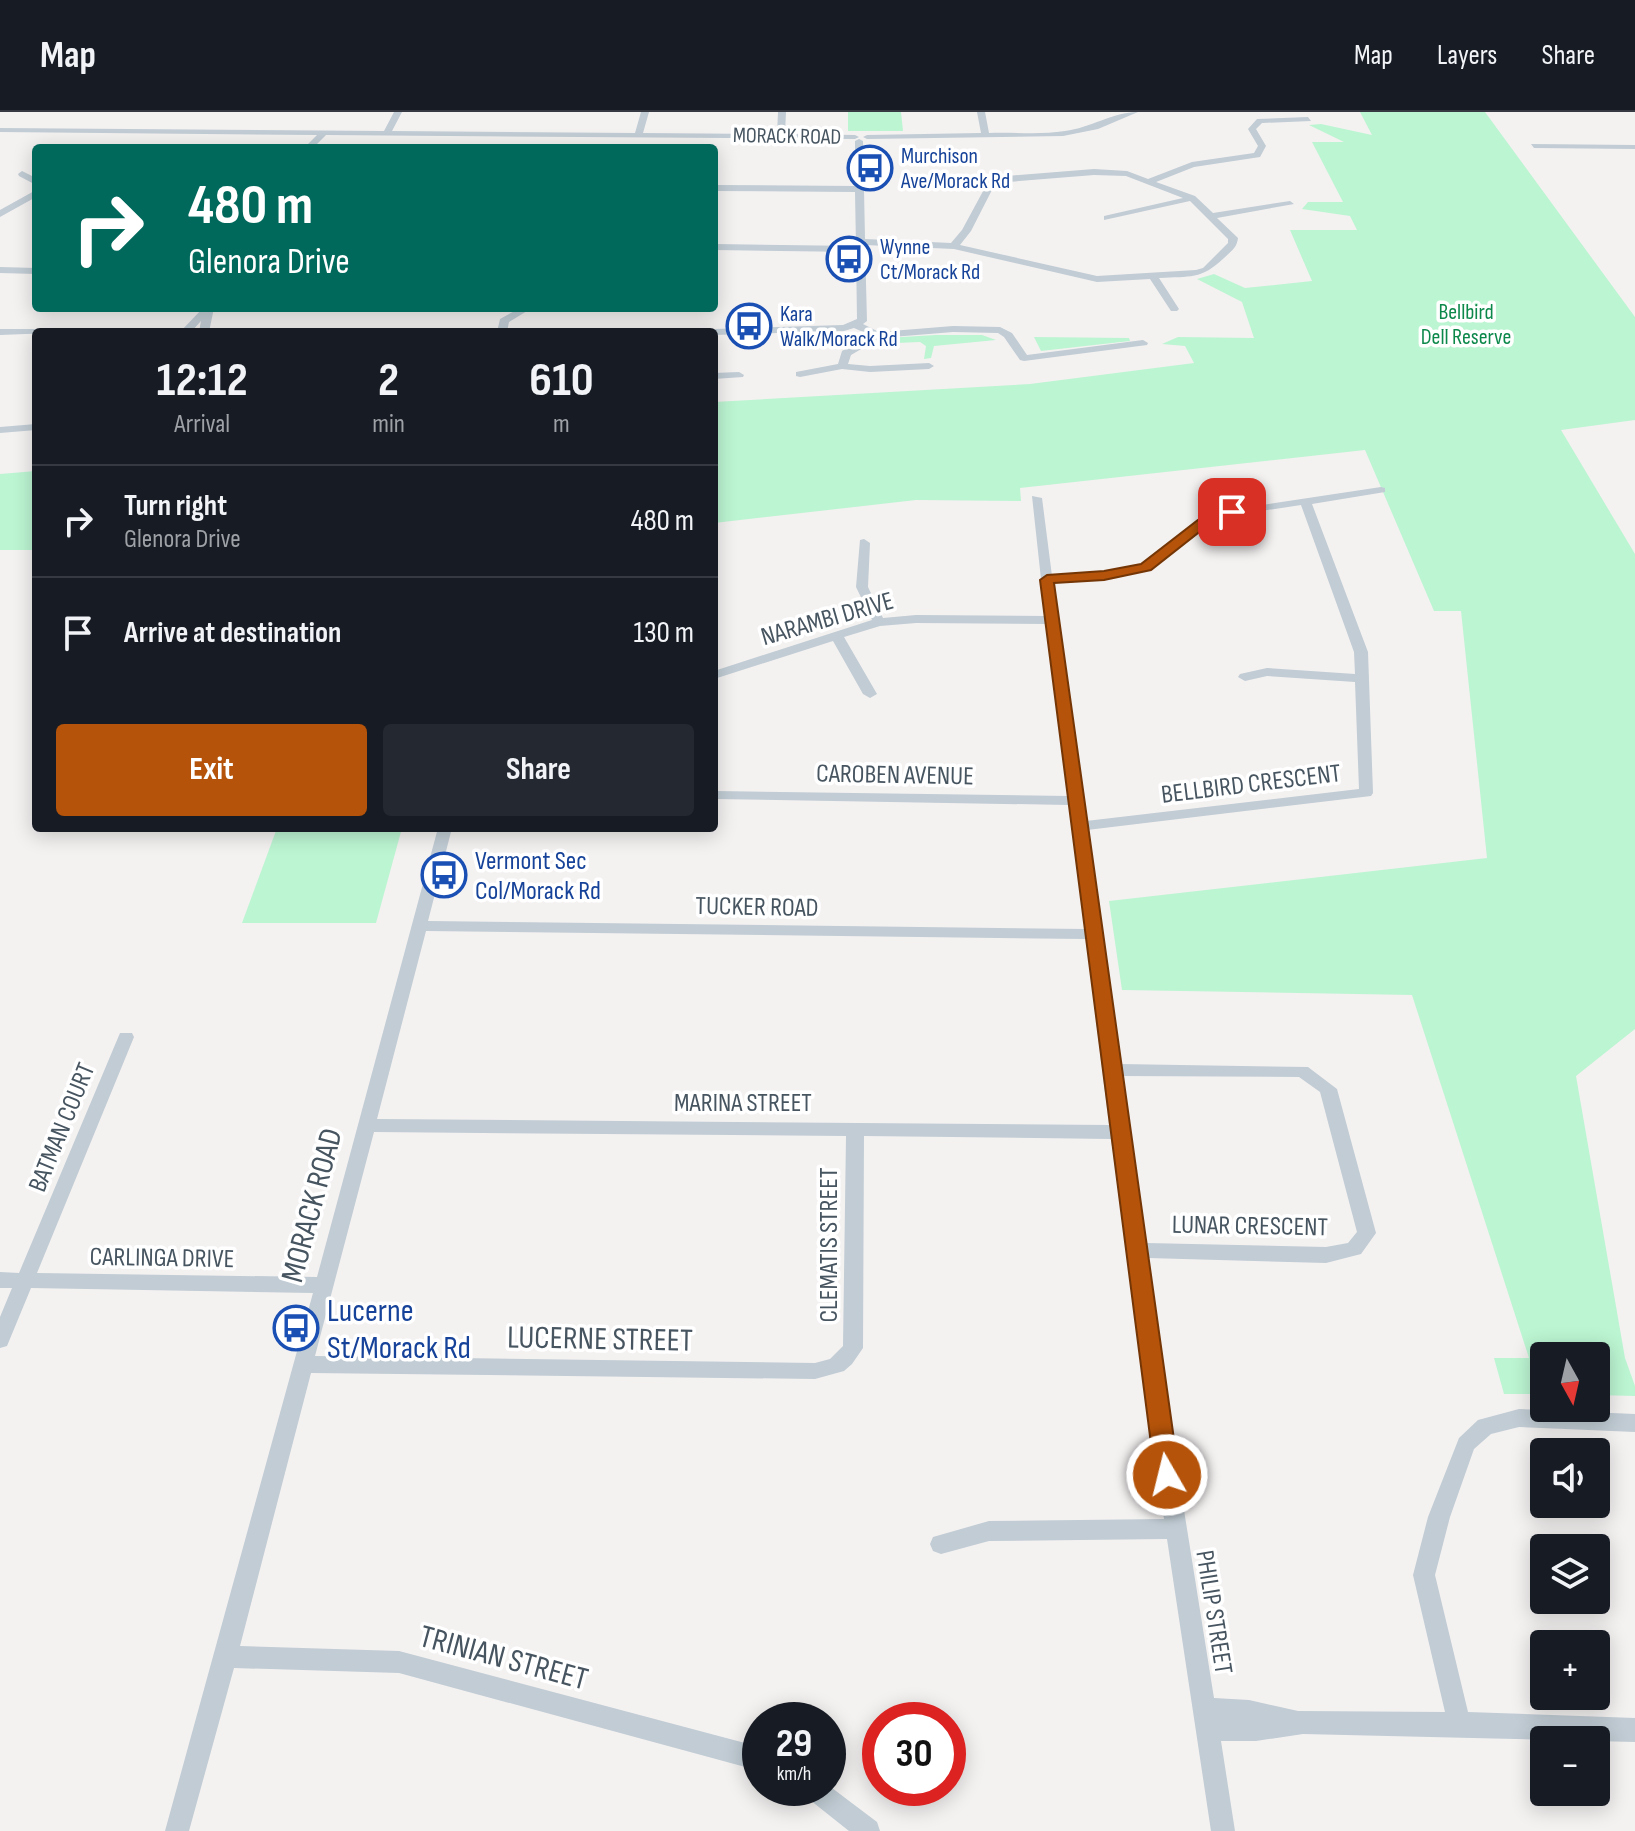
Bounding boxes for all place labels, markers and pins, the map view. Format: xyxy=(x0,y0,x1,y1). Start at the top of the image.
place label: Murchison Ave/Morack Rd xyxy=(900,143,1010,195)
bus stop icon: Murchison Ave/Morack Rd xyxy=(846,144,894,192)
place label: Wynne Ct/Morack Rd xyxy=(880,234,980,286)
bus stop icon: Wynne Ct/Morack Rd xyxy=(825,235,873,283)
place label: Kara Walk/Morack Rd xyxy=(780,301,898,353)
bus stop icon: Kara Walk/Morack Rd xyxy=(725,302,773,350)
pin xyxy=(1198,478,1266,546)
place label: Vermont Sec Col/Morack Rd xyxy=(475,846,601,907)
bus stop icon: Vermont Sec Col/Morack Rd xyxy=(420,851,468,899)
place label: Lucerne St/Morack Rd xyxy=(327,1292,471,1368)
bus stop icon: Lucerne St/Morack Rd xyxy=(272,1304,320,1352)

